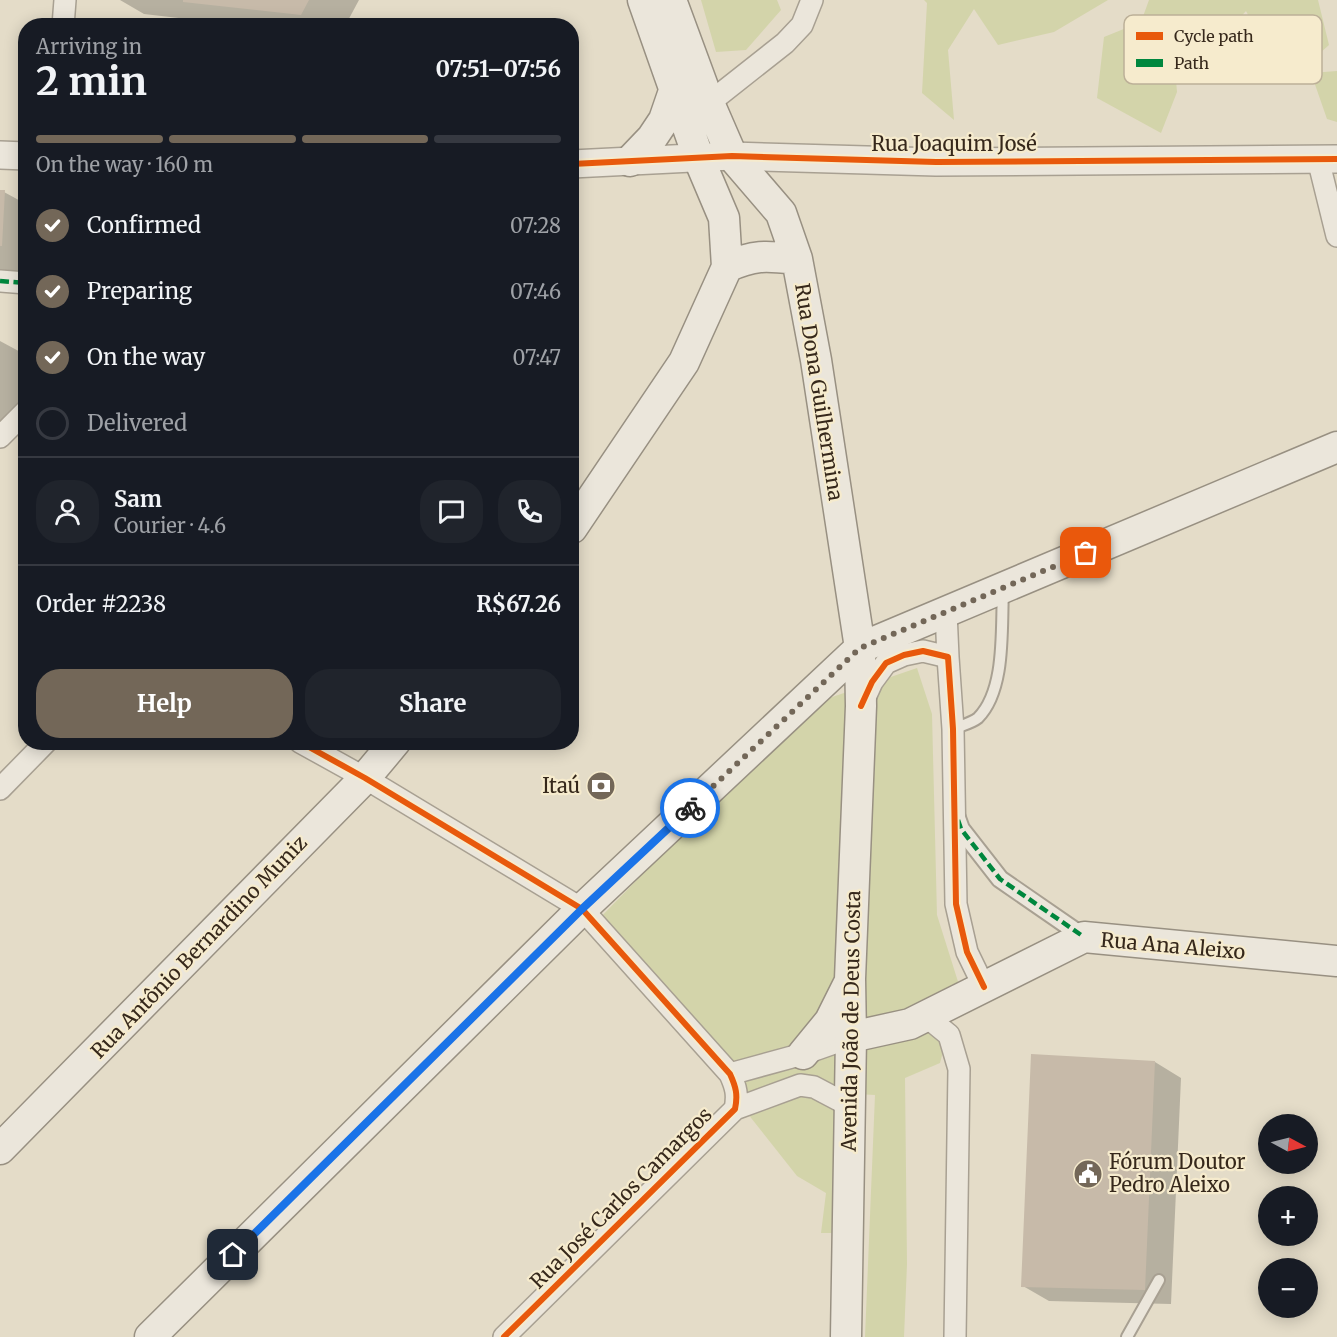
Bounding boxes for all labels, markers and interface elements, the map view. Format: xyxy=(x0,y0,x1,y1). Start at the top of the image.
legend xyxy=(1124,15,1322,84)
text: Cycle path xyxy=(1174,26,1254,46)
text: Arriving in xyxy=(36,34,142,59)
text: Path xyxy=(1174,53,1210,73)
text: 07:51–07:56 xyxy=(436,55,561,83)
text: 2 min xyxy=(36,57,147,106)
street label: Rua Joaquim José xyxy=(871,131,1037,156)
text: On the way · 160 m xyxy=(36,152,213,177)
icon: check xyxy=(36,209,69,242)
text: Confirmed xyxy=(87,211,201,239)
text: 07:28 xyxy=(510,213,561,238)
icon: check xyxy=(36,275,69,308)
text: Preparing xyxy=(87,277,192,305)
text: 07:46 xyxy=(510,279,561,304)
street label: Rua Dona Guilhermina xyxy=(790,281,849,503)
icon: check xyxy=(36,341,69,374)
text: On the way xyxy=(87,343,205,371)
text: 07:47 xyxy=(513,345,561,370)
text: Delivered xyxy=(87,409,187,437)
button: person xyxy=(36,480,99,543)
button: chat xyxy=(420,480,483,543)
button: phone xyxy=(498,480,561,543)
text: Sam xyxy=(114,485,162,513)
text: Courier · 4.6 xyxy=(114,513,226,538)
pin xyxy=(1060,527,1111,578)
icon: bag xyxy=(1069,536,1102,569)
text: Order #2238 xyxy=(36,590,166,618)
text: R$67.26 xyxy=(476,590,561,618)
button: Help xyxy=(36,669,293,738)
button: Share xyxy=(305,669,561,738)
bank icon: Itaú xyxy=(585,770,617,802)
place label: Itaú xyxy=(542,773,580,798)
courier xyxy=(660,778,720,838)
icon: bike xyxy=(674,792,707,825)
street label: Rua Antônio Bernardino Muniz xyxy=(85,830,312,1063)
street label: Avenida João de Deus Costa xyxy=(836,890,865,1153)
street label: Rua Ana Aleixo xyxy=(1100,927,1247,964)
street label: Rua José Carlos Camargos xyxy=(525,1102,717,1294)
north arrow xyxy=(1258,1114,1318,1174)
map controls xyxy=(1258,1114,1318,1318)
place label: Fórum Doutor Pedro Aleixo xyxy=(1109,1149,1245,1197)
public building icon: Fórum Doutor Pedro Aleixo xyxy=(1072,1158,1104,1190)
button: + xyxy=(1258,1186,1318,1246)
pin xyxy=(207,1229,258,1280)
icon: home xyxy=(216,1238,249,1271)
button: − xyxy=(1258,1258,1318,1318)

